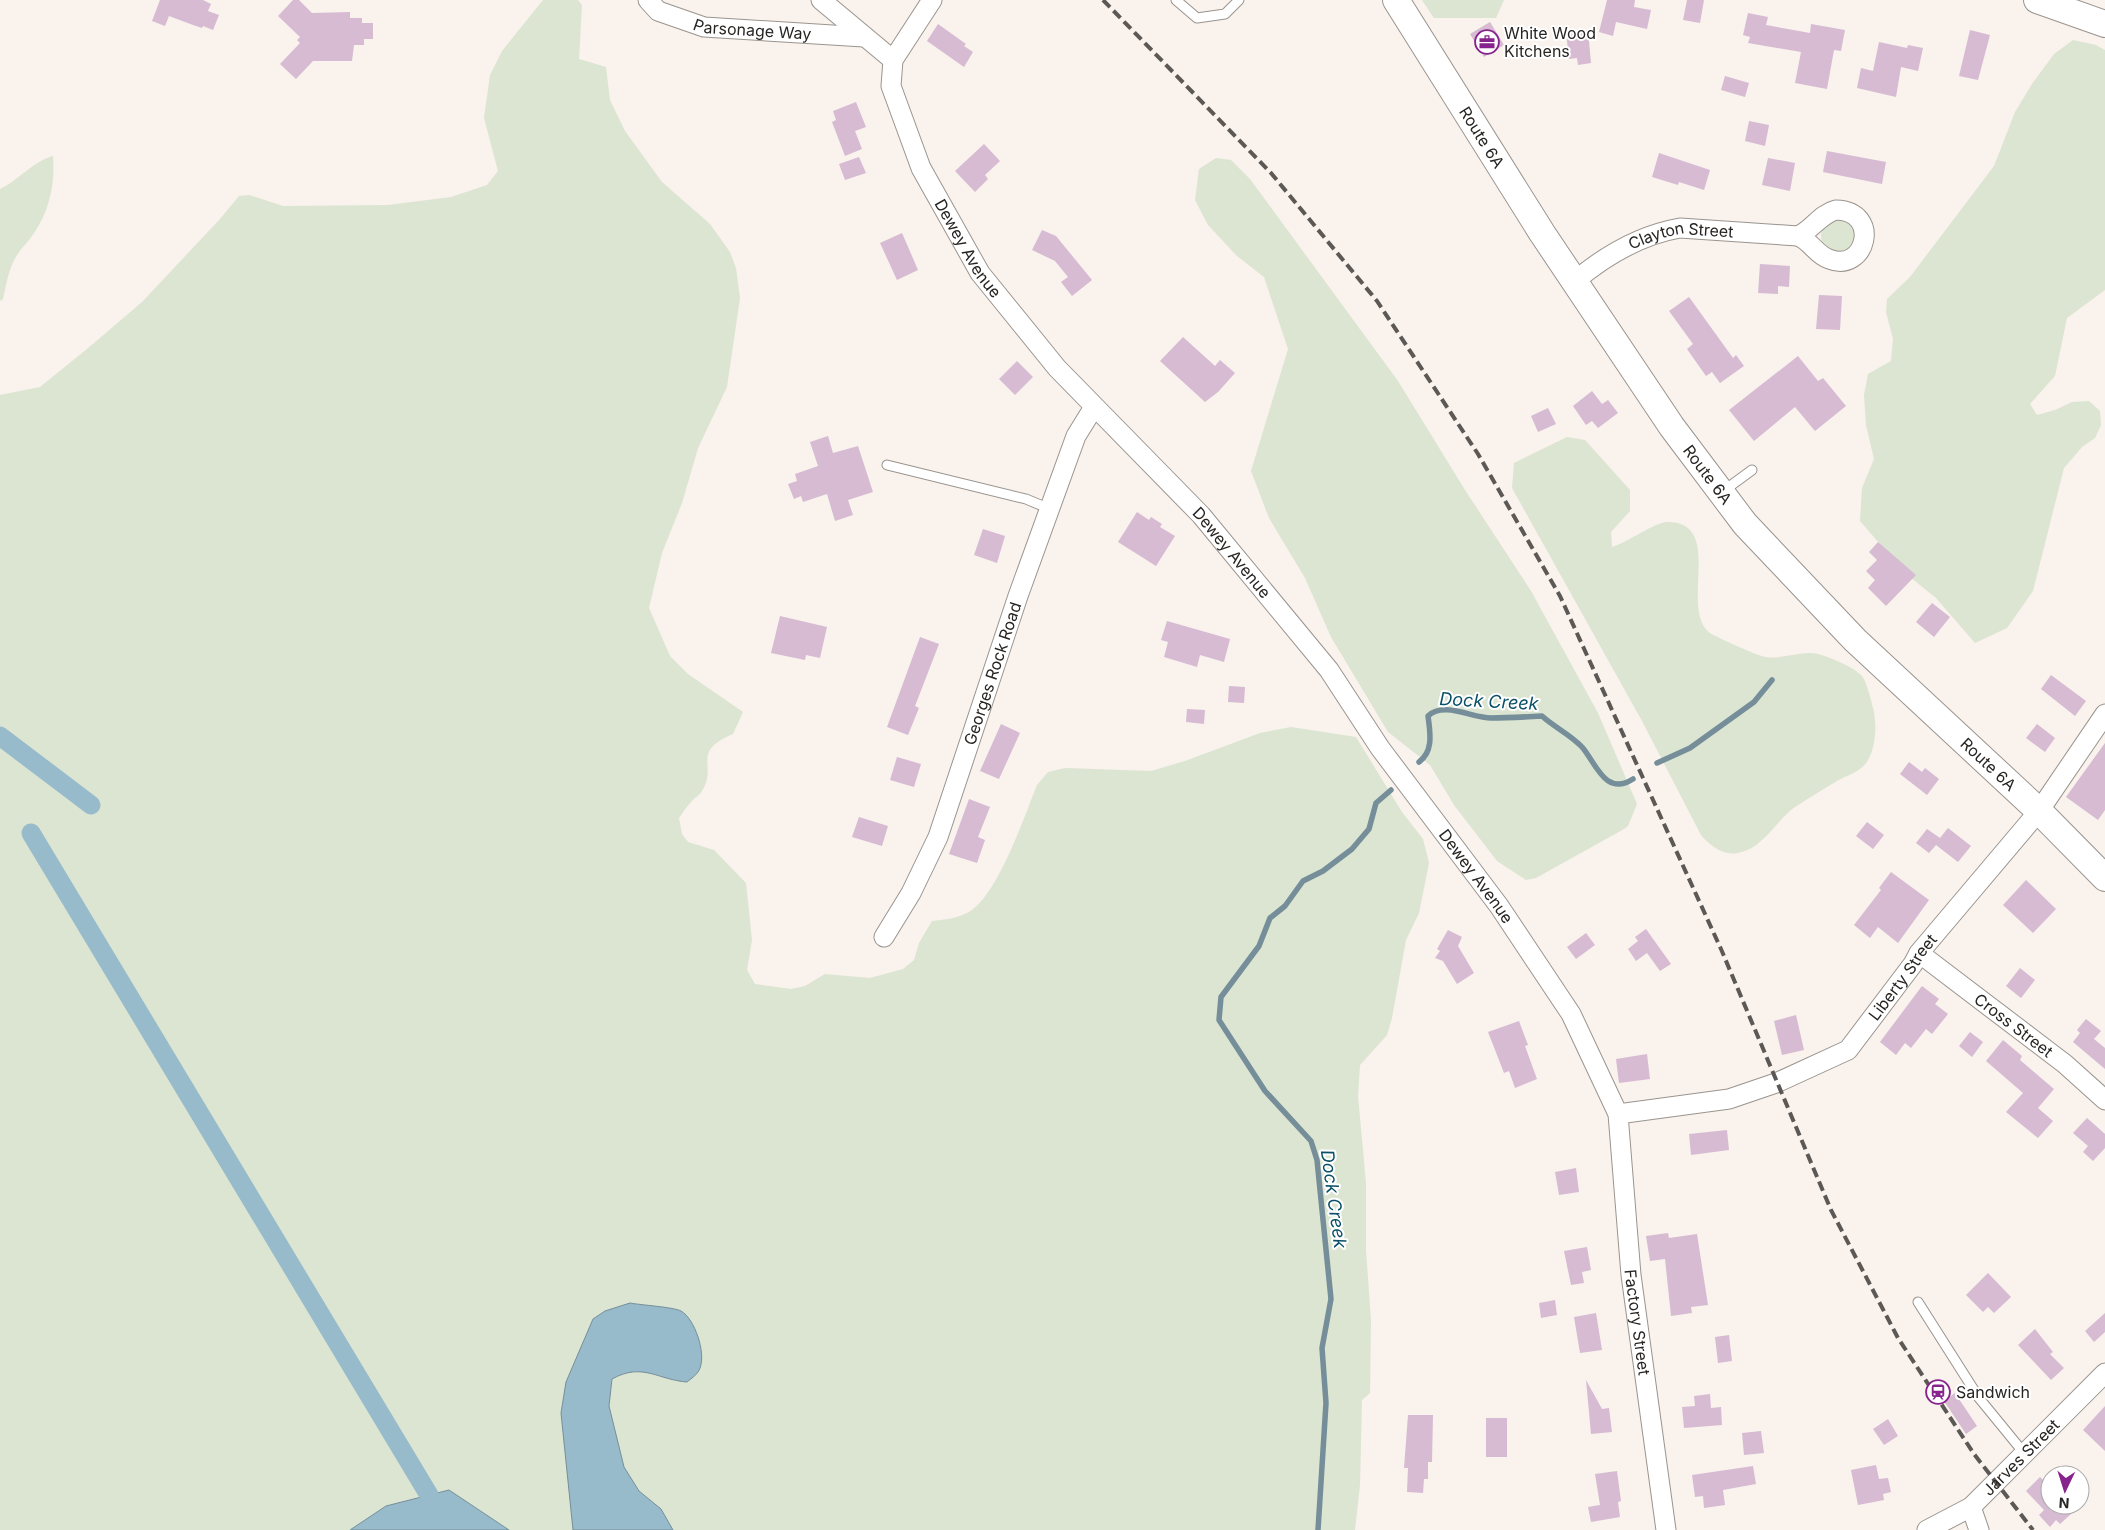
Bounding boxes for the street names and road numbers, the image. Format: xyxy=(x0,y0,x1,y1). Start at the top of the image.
street label: Parsonage Way xyxy=(691,14,812,44)
street label: Route 6A xyxy=(1455,103,1509,172)
street label: Dewey Avenue xyxy=(930,195,1006,302)
street label: Clayton Street xyxy=(1625,217,1734,254)
street label: Route 6A xyxy=(1679,441,1737,508)
street label: Dewey Avenue xyxy=(1189,503,1275,602)
street label: Georges Rock Road xyxy=(959,600,1025,748)
street label: Route 6A xyxy=(1956,733,2021,795)
street label: Dewey Avenue xyxy=(1435,825,1518,927)
street label: Liberty Street xyxy=(1864,930,1941,1024)
street label: Cross Street xyxy=(1970,989,2057,1061)
street label: Factory Street xyxy=(1621,1269,1655,1377)
street label: Jarves Street xyxy=(1978,1415,2063,1500)

